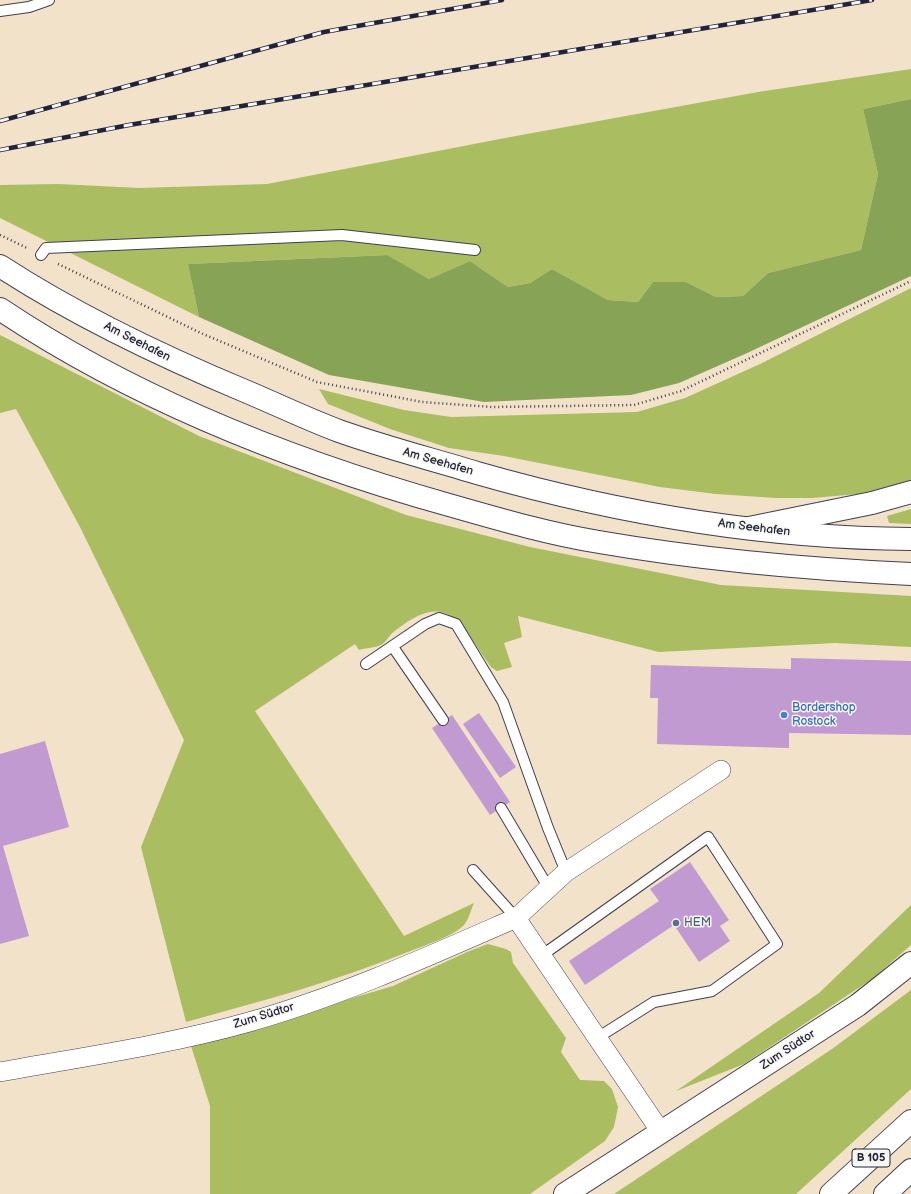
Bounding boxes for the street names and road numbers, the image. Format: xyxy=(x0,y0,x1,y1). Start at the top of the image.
street label: Am Seehafen xyxy=(101,319,173,365)
street label: Am Seehafen xyxy=(401,445,475,479)
street label: Am Seehafen xyxy=(717,516,791,540)
street label: Zum Südtor xyxy=(232,1000,296,1032)
street label: Zum Südtor xyxy=(758,1027,818,1073)
road number: B 105 xyxy=(852,1149,890,1167)

